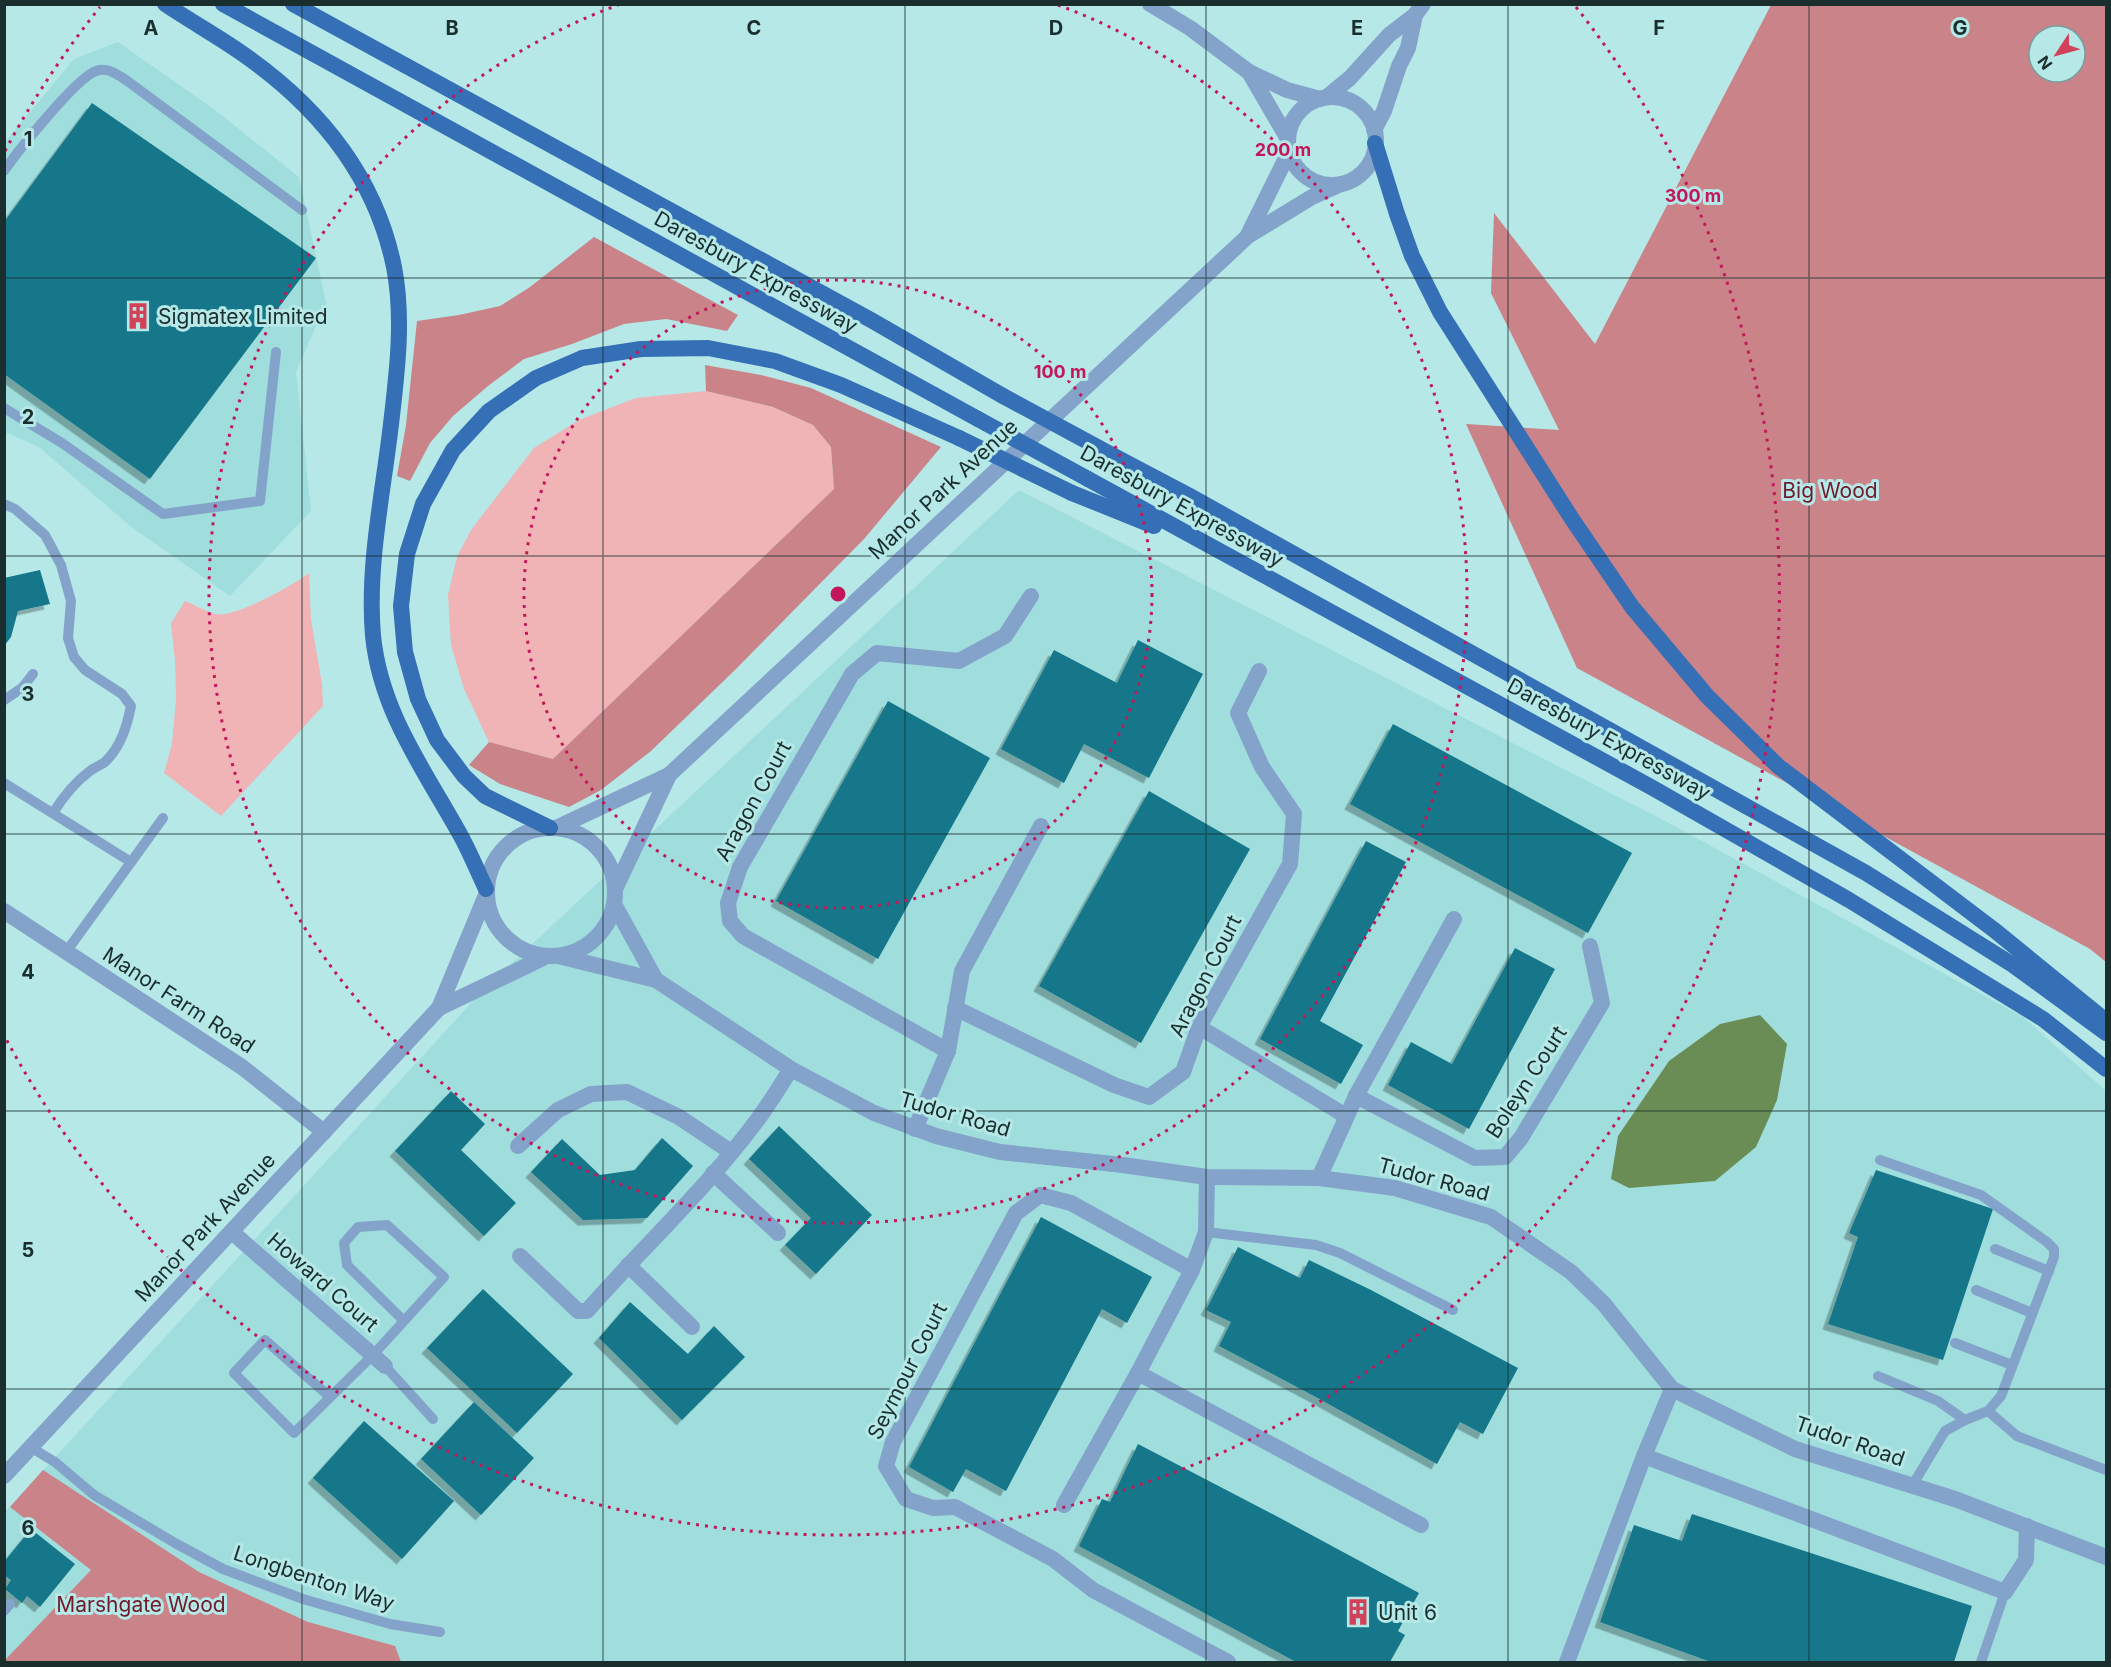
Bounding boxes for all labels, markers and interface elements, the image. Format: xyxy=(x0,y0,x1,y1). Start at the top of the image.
text: A xyxy=(144,16,159,40)
text: B xyxy=(445,16,459,40)
text: C xyxy=(747,16,761,40)
text: D xyxy=(1049,16,1063,40)
text: E xyxy=(1351,16,1363,40)
text: F xyxy=(1653,16,1665,40)
text: G xyxy=(1952,16,1968,40)
north arrow xyxy=(2027,24,2087,84)
text: N xyxy=(2033,52,2057,74)
text: 1 xyxy=(24,127,32,151)
text: 200 m xyxy=(1255,139,1311,160)
text: 300 m xyxy=(1665,185,1721,206)
street label: Daresbury Expressway xyxy=(650,206,862,338)
building icon: Sigmatex Limited xyxy=(123,301,153,331)
place label: Sigmatex Limited xyxy=(158,304,328,329)
text: 100 m xyxy=(1034,361,1086,382)
text: 2 xyxy=(22,405,34,429)
street label: Manor Park Avenue xyxy=(863,414,1023,564)
street label: Daresbury Expressway xyxy=(1076,440,1288,572)
park label: Big Wood xyxy=(1782,478,1878,503)
centre of rings xyxy=(828,584,848,604)
street label: Daresbury Expressway xyxy=(1503,673,1715,805)
text: 3 xyxy=(22,682,34,706)
street label: Aragon Court xyxy=(710,736,796,865)
street label: Aragon Court xyxy=(1164,911,1246,1041)
street label: Manor Farm Road xyxy=(98,941,260,1059)
text: 4 xyxy=(21,960,35,984)
street label: Boleyn Court xyxy=(1480,1021,1572,1143)
street label: Tudor Road xyxy=(897,1086,1013,1142)
street label: Manor Park Avenue xyxy=(130,1147,280,1307)
street label: Tudor Road xyxy=(1376,1152,1492,1206)
street label: Howard Court xyxy=(263,1227,384,1337)
text: 5 xyxy=(22,1238,34,1262)
street label: Seymour Court xyxy=(862,1298,952,1443)
street label: Tudor Road xyxy=(1792,1411,1908,1471)
text: 6 xyxy=(22,1516,35,1540)
street label: Longbenton Way xyxy=(230,1540,398,1616)
park label: Marshgate Wood xyxy=(56,1592,226,1617)
building icon: Unit 6 xyxy=(1343,1597,1373,1627)
place label: Unit 6 xyxy=(1378,1600,1437,1625)

